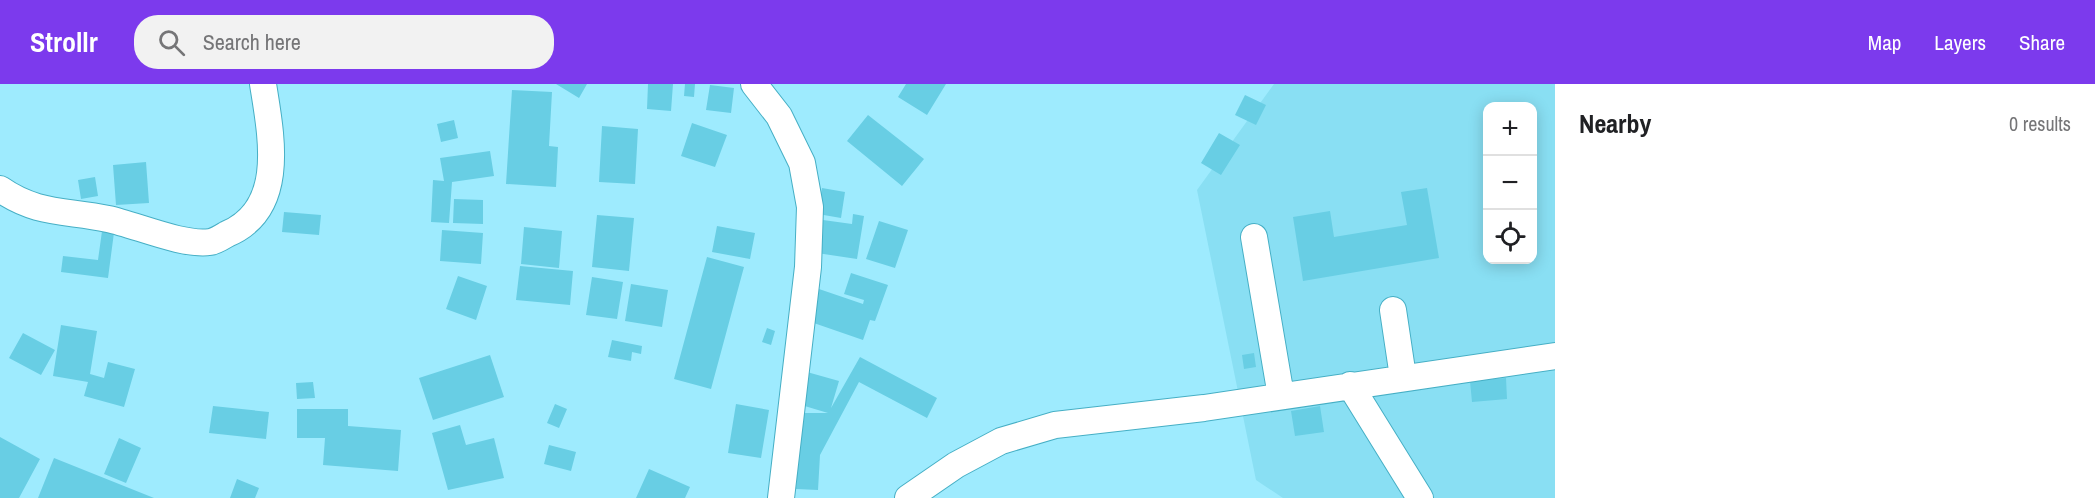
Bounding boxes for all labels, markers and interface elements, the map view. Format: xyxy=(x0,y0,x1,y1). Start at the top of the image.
search box xyxy=(134,15,554,69)
text: Strollr xyxy=(30,23,98,61)
icon: search xyxy=(155,26,188,59)
text: Search here xyxy=(203,27,301,57)
text: Map xyxy=(1868,28,1901,57)
text: Layers xyxy=(1934,28,1986,57)
text: Share xyxy=(2019,28,2065,57)
map controls xyxy=(1483,102,1537,264)
button: + xyxy=(1483,102,1537,156)
text: Nearby xyxy=(1579,106,1651,141)
text: 0 results xyxy=(2009,110,2071,137)
button: − xyxy=(1483,156,1537,210)
button: locate xyxy=(1483,210,1537,264)

